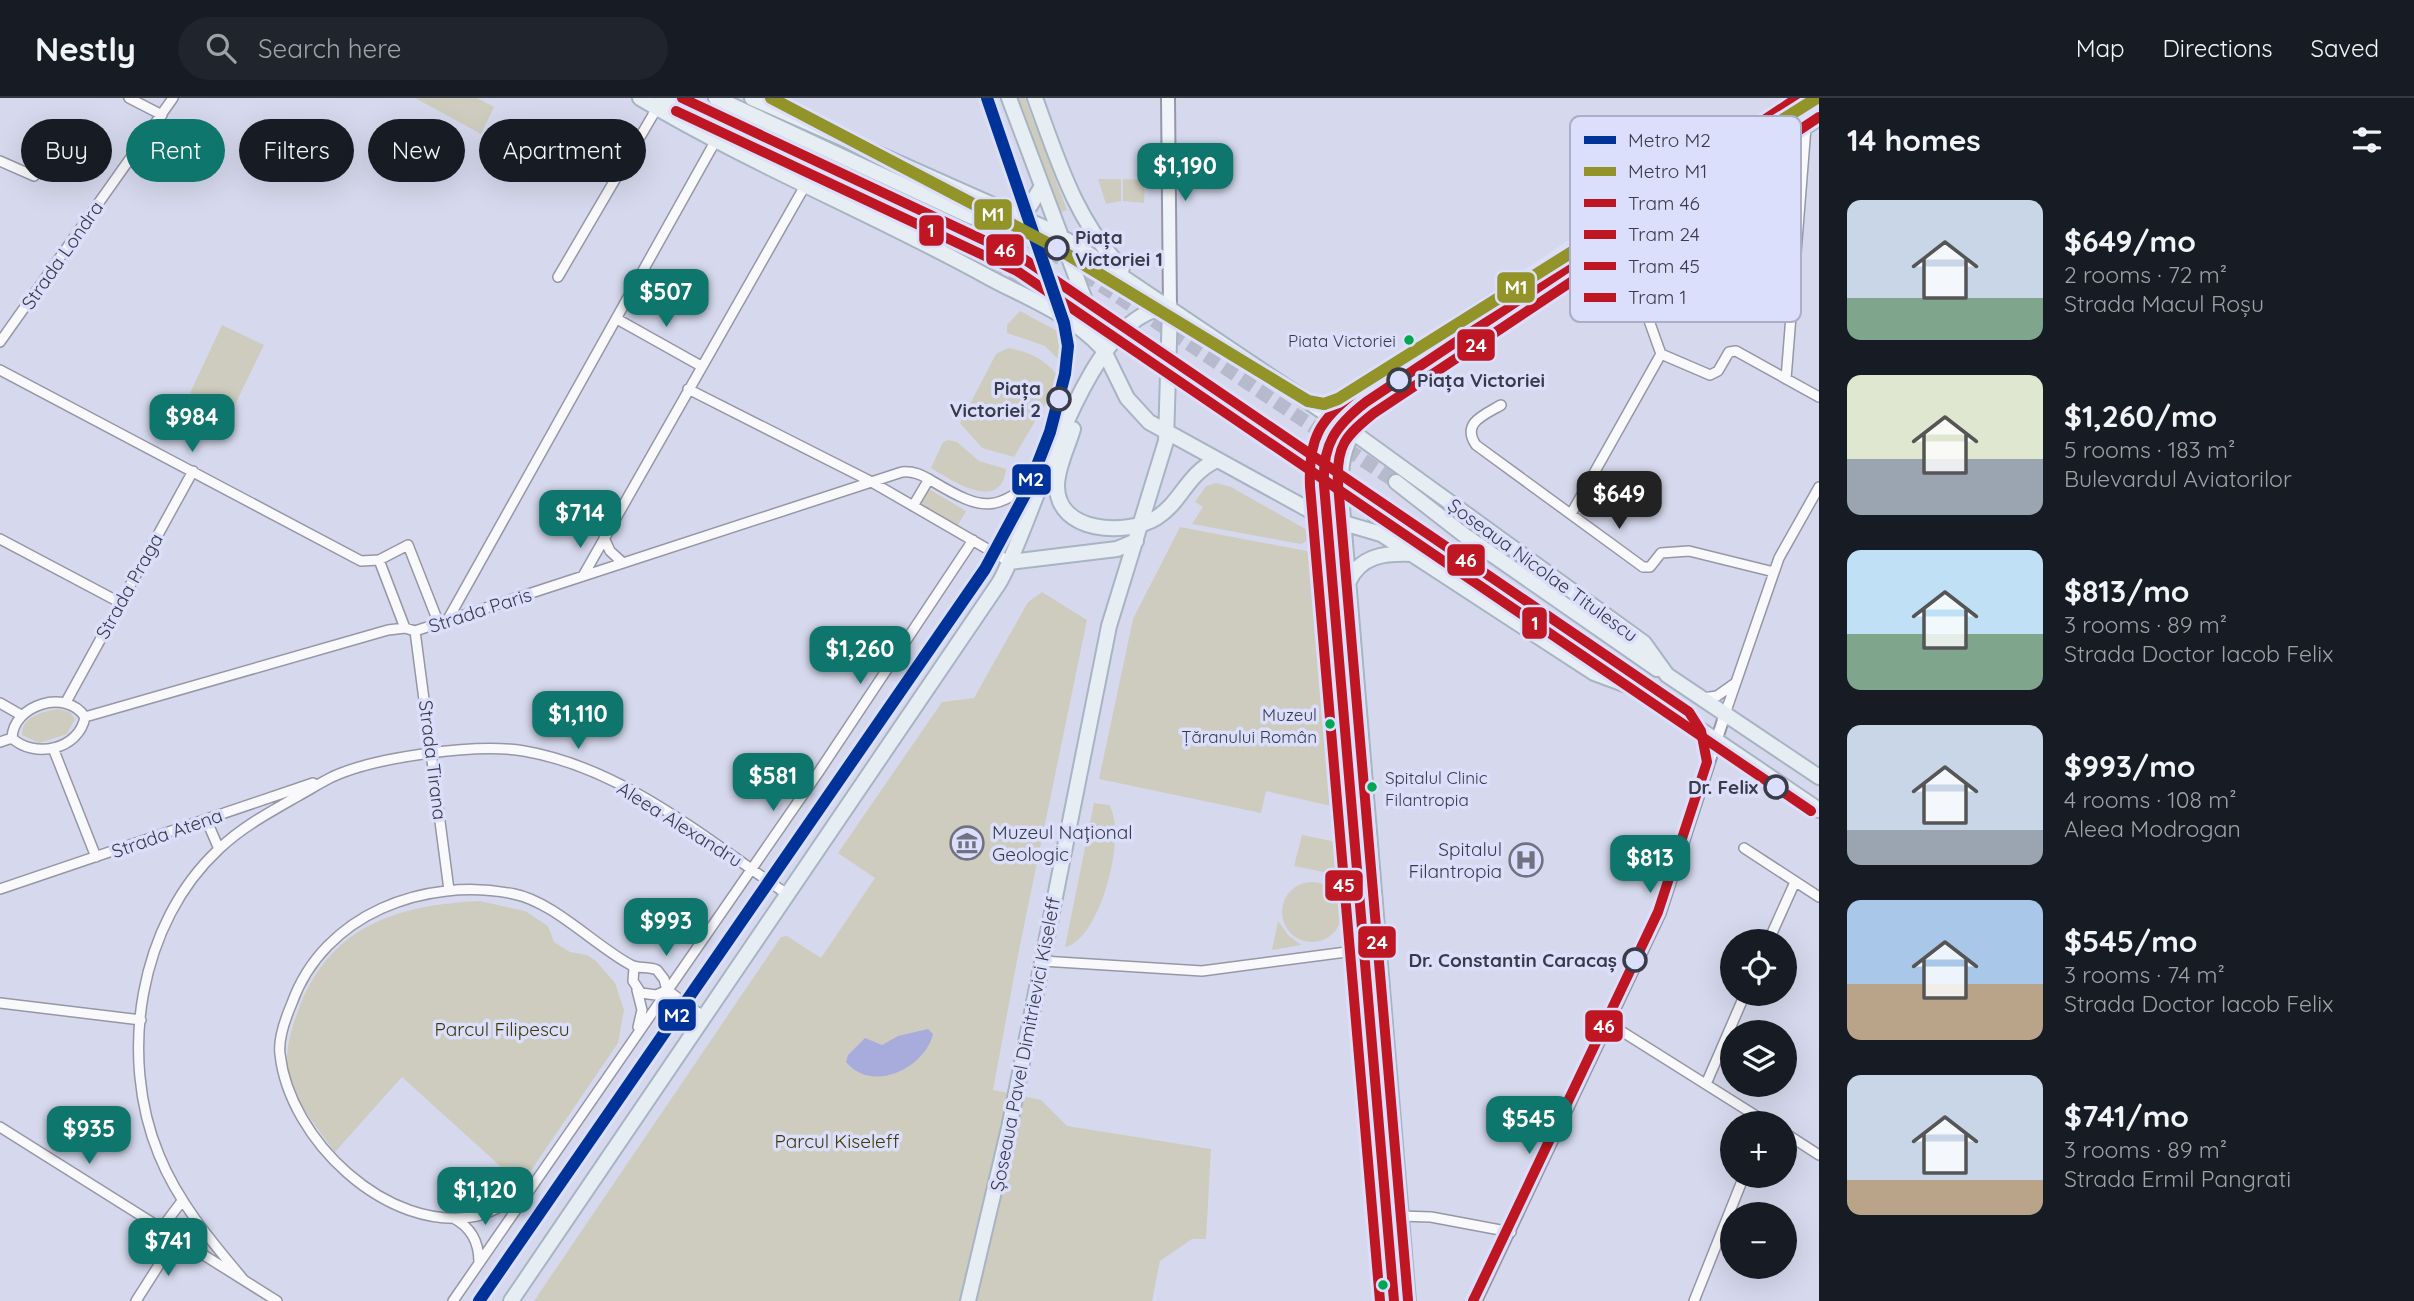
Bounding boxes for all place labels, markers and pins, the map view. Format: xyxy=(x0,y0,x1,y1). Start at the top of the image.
pin: $1,190 xyxy=(1128,144,1242,203)
place label: Piața Victoriei 1 xyxy=(1075,225,1163,271)
marker: Piața Victoriei 1 xyxy=(1045,236,1069,260)
pin: $507 xyxy=(625,270,707,329)
place label: Piata Victoriei xyxy=(1288,330,1396,351)
marker: Piata Victoriei xyxy=(1402,333,1416,347)
marker: Piața Victoriei xyxy=(1387,368,1411,392)
place label: Piața Victoriei xyxy=(1417,368,1545,393)
place label: Piața Victoriei 2 xyxy=(950,376,1041,422)
marker: Piața Victoriei 2 xyxy=(1047,387,1071,411)
pin: $984 xyxy=(151,394,233,454)
pin: $649 xyxy=(1578,472,1660,531)
pin: $714 xyxy=(539,490,621,550)
pin: $1,260 xyxy=(803,626,917,686)
pin: $1,110 xyxy=(521,692,635,751)
place label: Muzeul Țăranului Român xyxy=(1181,704,1317,747)
marker: Muzeul Țăranului Român xyxy=(1323,717,1337,731)
pin: $581 xyxy=(732,754,814,813)
place label: Spitalul Clinic Filantropia xyxy=(1385,767,1488,810)
place label: Dr. Felix xyxy=(1688,775,1758,799)
marker: Dr. Felix xyxy=(1764,775,1788,799)
marker: Spitalul Clinic Filantropia xyxy=(1365,780,1379,794)
place label: Muzeul Național Geologic xyxy=(992,820,1133,866)
museum icon: Muzeul Național Geologic xyxy=(948,824,986,862)
pin: $813 xyxy=(1609,836,1691,895)
place label: Spitalul Filantropia xyxy=(1408,837,1502,883)
hospital icon: Spitalul Filantropia xyxy=(1507,841,1545,879)
pin: $993 xyxy=(625,898,707,958)
place label: Dr. Constantin Caracaș xyxy=(1408,948,1617,973)
marker: Dr. Constantin Caracaș xyxy=(1623,948,1647,972)
pin: $545 xyxy=(1488,1096,1570,1156)
pin: $935 xyxy=(48,1107,130,1166)
pin: $1,120 xyxy=(428,1168,542,1227)
pin: $741 xyxy=(127,1218,209,1278)
unlabelled marker xyxy=(1376,1278,1390,1292)

